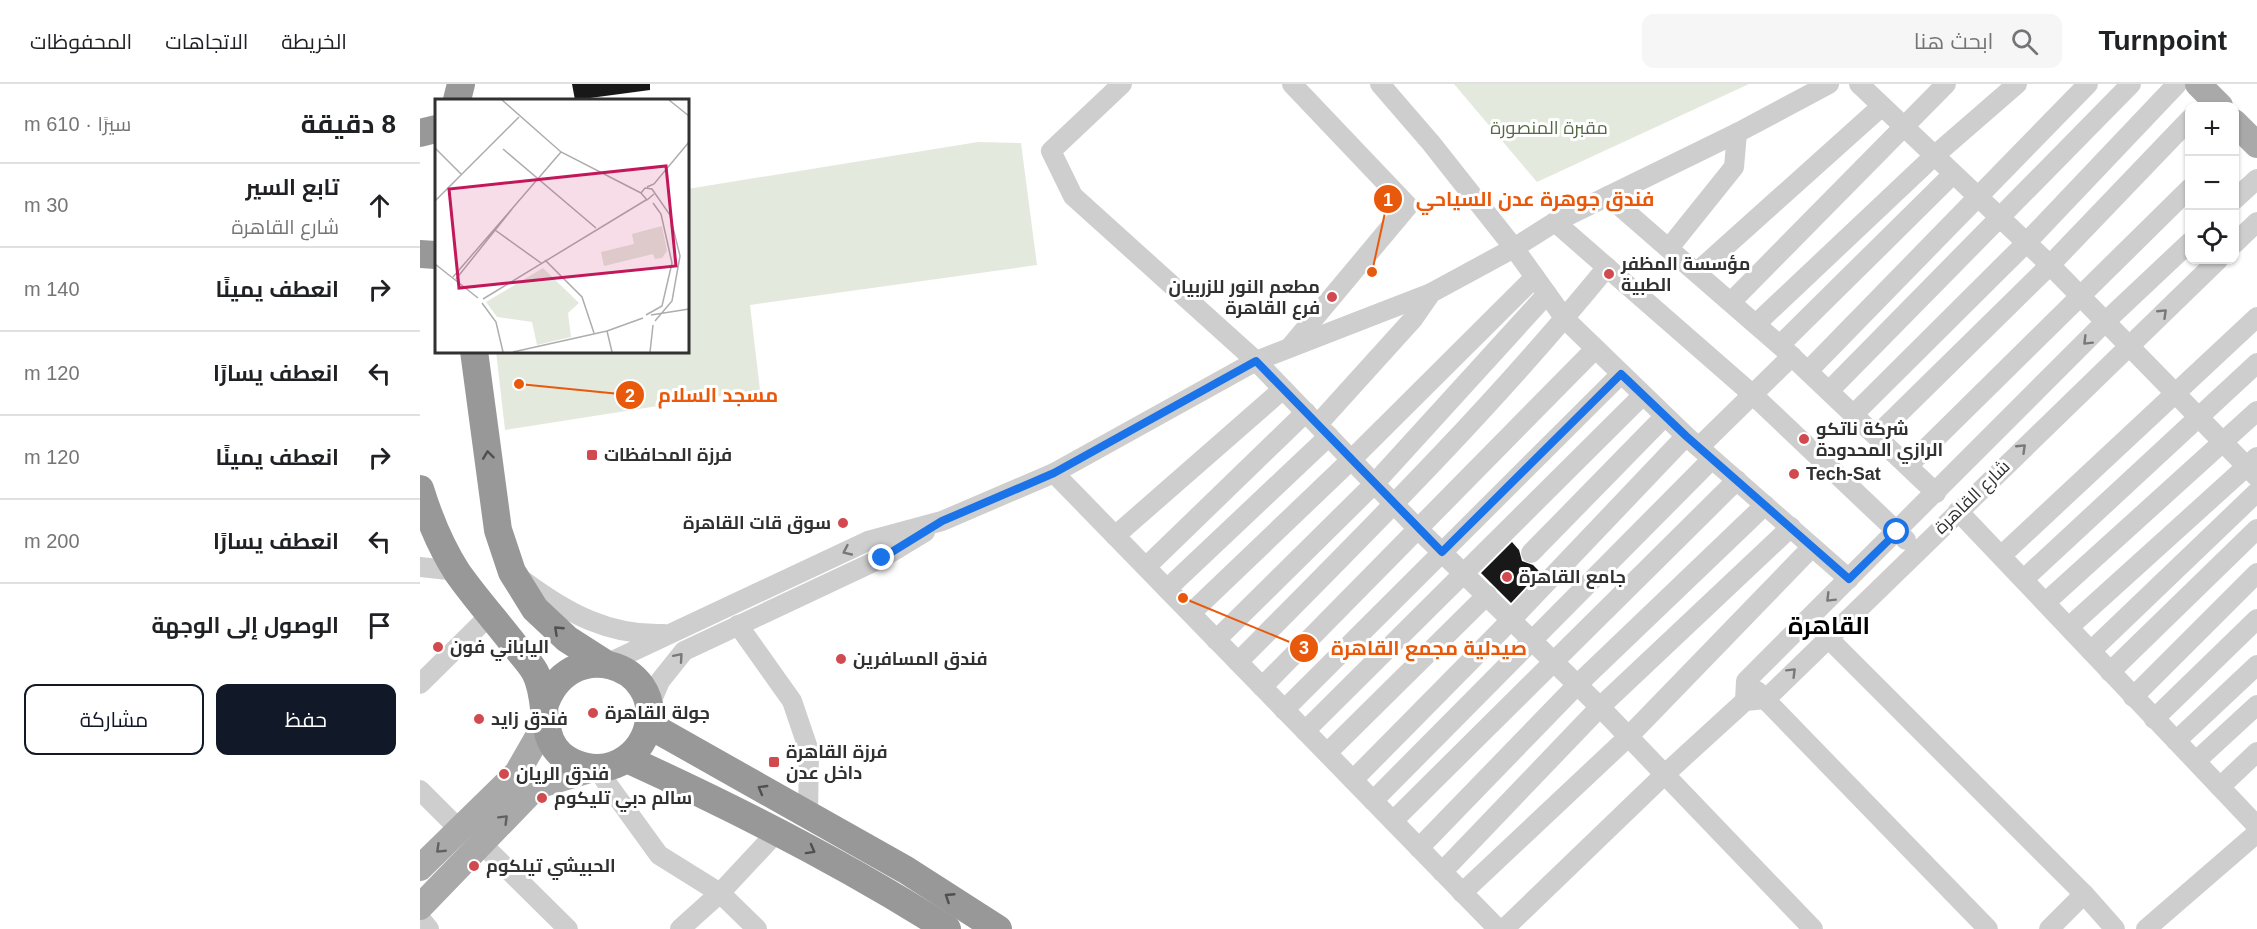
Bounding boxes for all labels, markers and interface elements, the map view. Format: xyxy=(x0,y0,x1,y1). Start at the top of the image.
search box xyxy=(1642,14,2062,68)
icon: search xyxy=(2008,25,2041,58)
text: Turnpoint xyxy=(2098,25,2227,56)
text: ابحث هنا xyxy=(1914,29,1993,54)
text: المحفوظات xyxy=(30,30,132,53)
text: الاتجاهات xyxy=(165,30,248,53)
text: الخريطة xyxy=(281,30,347,53)
inset map xyxy=(435,99,688,352)
map controls xyxy=(2185,102,2239,264)
button: + xyxy=(2185,102,2239,156)
text: 8 دقيقة xyxy=(301,109,396,139)
text: سيرًا · 610 m xyxy=(24,113,131,135)
park label: مقبرة المنصورة xyxy=(1490,118,1608,139)
button: − xyxy=(2185,156,2239,210)
text: تابع السير xyxy=(245,175,339,200)
callout: فندق جوهرة عدن السياحي xyxy=(1373,180,1666,218)
text: فندق جوهرة عدن السياحي xyxy=(1416,188,1654,215)
icon: ahead xyxy=(363,189,396,222)
text: 1 xyxy=(1383,190,1393,210)
text: 30 m xyxy=(24,194,68,216)
button: locate xyxy=(2185,210,2239,264)
text: شارع القاهرة xyxy=(232,216,339,238)
place label: مؤسسة المظفر الطبية xyxy=(1620,254,1750,295)
marker: مؤسسة المظفر الطبية xyxy=(1602,267,1616,281)
icon: right xyxy=(363,273,396,306)
text: انعطف يمينًا xyxy=(216,277,339,302)
place label: مطعم النور للزربيان فرع القاهرة xyxy=(1168,277,1320,320)
text: 140 m xyxy=(24,278,80,300)
marker: مطعم النور للزربيان فرع القاهرة xyxy=(1325,290,1339,304)
one-way arrow xyxy=(2156,309,2166,320)
one-way arrow xyxy=(2083,333,2094,344)
icon: left xyxy=(363,357,396,390)
text: انعطف يسارًا xyxy=(213,361,339,386)
text: 120 m xyxy=(24,362,80,384)
callout: مسجد السلام xyxy=(615,376,790,414)
text: مسجد السلام xyxy=(658,384,778,409)
text: 2 xyxy=(625,386,635,406)
place label: شركة ناتكو الرازي المحدودة xyxy=(1816,419,1943,464)
marker: شركة ناتكو الرازي المحدودة xyxy=(1797,432,1811,446)
icon: right xyxy=(363,441,396,474)
text: انعطف يمينًا xyxy=(216,445,339,470)
place label: فرزة المحافظات xyxy=(604,445,732,466)
one-way arrow xyxy=(2015,445,2026,456)
text: 120 m xyxy=(24,446,80,468)
marker: فرزة المحافظات xyxy=(585,448,599,462)
one-way arrow xyxy=(482,450,495,460)
street label: شارع القاهرة xyxy=(1930,456,2015,539)
place label: Tech-Sat xyxy=(1806,464,1881,484)
marker: Tech-Sat xyxy=(1787,467,1801,481)
place label: سوق قات القاهرة xyxy=(683,513,831,534)
marker: سوق قات القاهرة xyxy=(836,516,850,530)
route start xyxy=(1883,518,1909,544)
icon: left xyxy=(363,525,396,558)
text: انعطف يسارًا xyxy=(213,529,339,554)
text: 200 m xyxy=(24,530,80,552)
one-way arrow xyxy=(842,543,853,555)
route end xyxy=(868,544,894,570)
place label: جامع القاهرة xyxy=(1519,567,1626,589)
marker: جامع القاهرة xyxy=(1500,570,1514,584)
one-way arrow xyxy=(1827,590,1838,601)
icon: arrive xyxy=(363,609,396,642)
district label: القاهرة xyxy=(1788,612,1870,640)
text: الوصول إلى الوجهة xyxy=(152,613,339,638)
one-way arrow xyxy=(554,627,565,638)
callout: صيدلية مجمع القاهرة xyxy=(1289,629,1539,667)
place label: الياباني فون xyxy=(450,637,549,662)
text: صيدلية مجمع القاهرة xyxy=(1331,637,1527,662)
text: 3 xyxy=(1299,638,1309,658)
marker: الياباني فون xyxy=(431,640,445,654)
place label: فندق المسافرين xyxy=(853,649,988,670)
marker: فندق المسافرين xyxy=(834,652,848,666)
one-way arrow xyxy=(672,654,683,664)
one-way arrow xyxy=(1785,669,1796,680)
button: مشاركة xyxy=(24,684,204,755)
button: حفظ xyxy=(216,684,396,755)
place label: جولة القاهرة xyxy=(605,703,710,724)
marker: جولة القاهرة xyxy=(586,706,600,720)
place label: فندق زايد xyxy=(491,709,568,730)
marker: فندق زايد xyxy=(472,712,486,726)
place label: فرزة القاهرة داخل عدن xyxy=(786,742,888,784)
marker: فرزة القاهرة داخل عدن xyxy=(767,755,781,769)
place label: فندق الريان xyxy=(516,764,609,785)
marker: فندق الريان xyxy=(497,767,511,781)
one-way arrow xyxy=(758,785,768,796)
place label: سالم دبي تليكوم xyxy=(554,788,692,813)
marker: سالم دبي تليكوم xyxy=(535,791,549,805)
one-way arrow xyxy=(497,816,508,826)
one-way arrow xyxy=(436,842,447,853)
one-way arrow xyxy=(805,843,815,854)
place label: الحبيشي تيلكوم xyxy=(486,856,616,880)
marker: الحبيشي تيلكوم xyxy=(467,859,481,873)
one-way arrow xyxy=(945,893,955,905)

